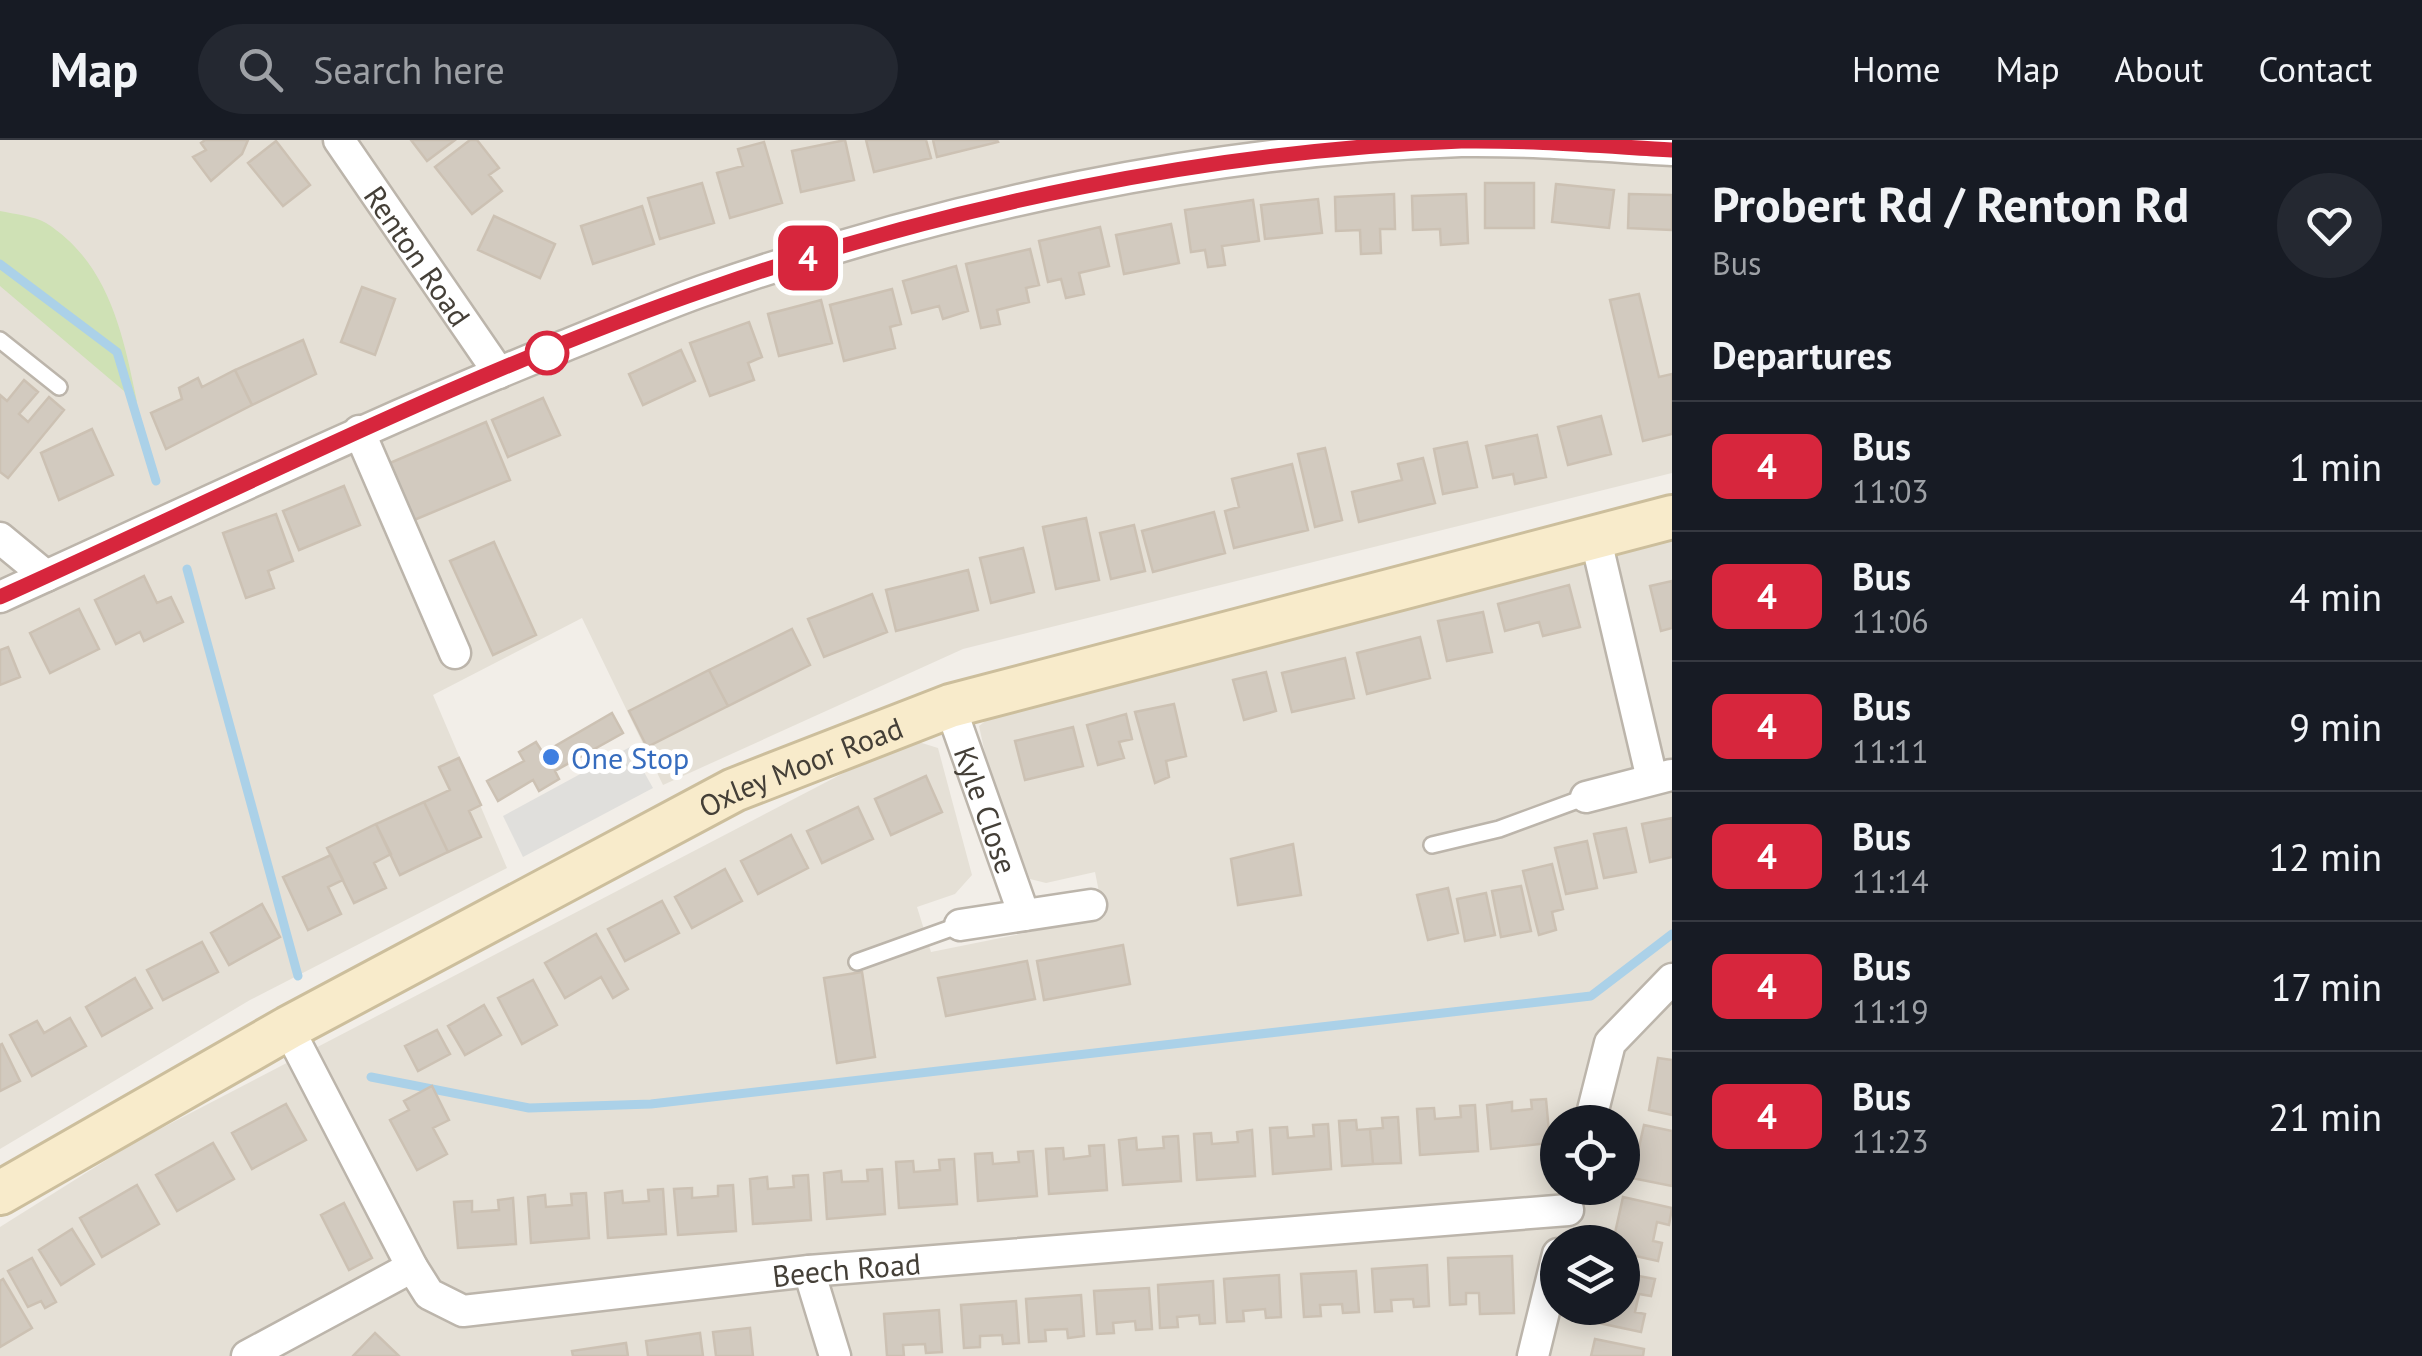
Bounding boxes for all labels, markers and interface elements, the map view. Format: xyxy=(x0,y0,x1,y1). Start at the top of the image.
search box xyxy=(198,24,898,114)
text: Map xyxy=(50,38,138,100)
icon: search xyxy=(233,42,288,97)
text: Search here xyxy=(313,45,505,94)
text: Home xyxy=(1852,46,1941,92)
text: Map xyxy=(1996,46,2060,92)
text: About xyxy=(2115,46,2203,92)
text: Contact xyxy=(2258,46,2372,92)
text: Probert Rd / Renton Rd xyxy=(1712,173,2189,235)
button: heart xyxy=(2277,173,2382,278)
street label: Renton Road xyxy=(356,178,480,333)
line badge: 4 xyxy=(776,226,840,290)
text: 4 xyxy=(798,235,818,281)
text: Bus xyxy=(1712,242,1761,284)
text: Departures xyxy=(1712,330,1892,379)
unlabelled marker xyxy=(526,332,568,374)
text: Bus xyxy=(1852,421,1911,470)
text: 1 min xyxy=(2289,442,2382,491)
text: 4 xyxy=(1757,443,1777,489)
text: 11:03 xyxy=(1852,470,1929,512)
text: Bus xyxy=(1852,551,1911,600)
text: 4 min xyxy=(2289,572,2382,621)
text: 4 xyxy=(1757,573,1777,619)
text: 11:06 xyxy=(1852,600,1929,642)
text: Bus xyxy=(1852,681,1911,730)
text: 9 min xyxy=(2289,702,2382,751)
text: 4 xyxy=(1757,703,1777,749)
street label: Oxley Moor Road xyxy=(691,707,908,825)
text: 11:11 xyxy=(1852,730,1929,772)
place label: One Stop xyxy=(571,738,689,777)
street label: Kyle Close xyxy=(946,741,1027,879)
marker: One Stop xyxy=(540,746,562,768)
text: Bus xyxy=(1852,811,1911,860)
text: 12 min xyxy=(2269,832,2382,881)
text: 4 xyxy=(1757,833,1777,879)
text: 11:14 xyxy=(1852,860,1929,902)
text: Bus xyxy=(1852,941,1911,990)
text: 17 min xyxy=(2271,962,2382,1011)
text: 4 xyxy=(1757,963,1777,1009)
text: 11:19 xyxy=(1852,990,1929,1032)
text: Bus xyxy=(1852,1071,1911,1120)
text: 21 min xyxy=(2269,1092,2382,1141)
text: 4 xyxy=(1757,1093,1777,1139)
map controls xyxy=(1540,1105,1640,1325)
button: locate xyxy=(1540,1105,1640,1205)
text: 11:23 xyxy=(1852,1120,1929,1162)
button: layers xyxy=(1540,1225,1640,1325)
street label: Beech Road xyxy=(770,1243,922,1295)

